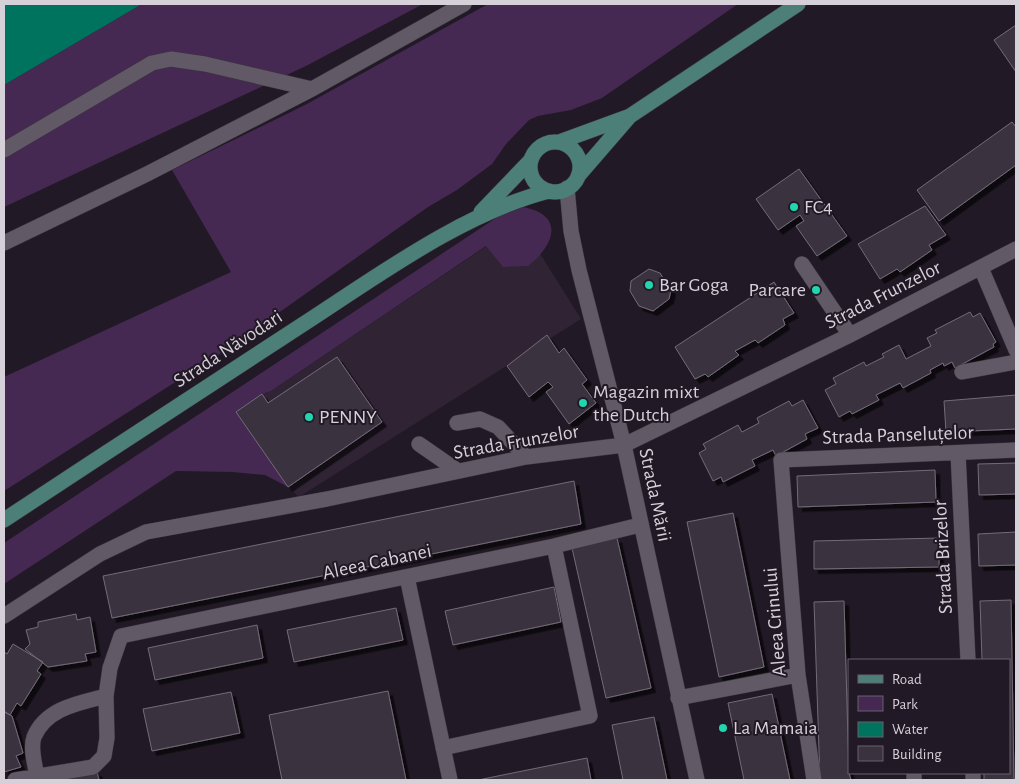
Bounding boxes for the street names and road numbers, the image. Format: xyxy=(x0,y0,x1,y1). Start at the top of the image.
street label: Strada Frunzelor xyxy=(822,257,945,333)
street label: Strada Năvodari xyxy=(170,307,286,391)
street label: Strada Frunzelor xyxy=(452,421,581,463)
street label: Strada Panseluțelor xyxy=(822,422,975,449)
street label: Strada Mării xyxy=(635,446,675,544)
street label: Strada Brizelor xyxy=(930,499,956,615)
street label: Aleea Cabanei xyxy=(321,541,433,583)
street label: Aleea Crinului xyxy=(760,567,790,677)

